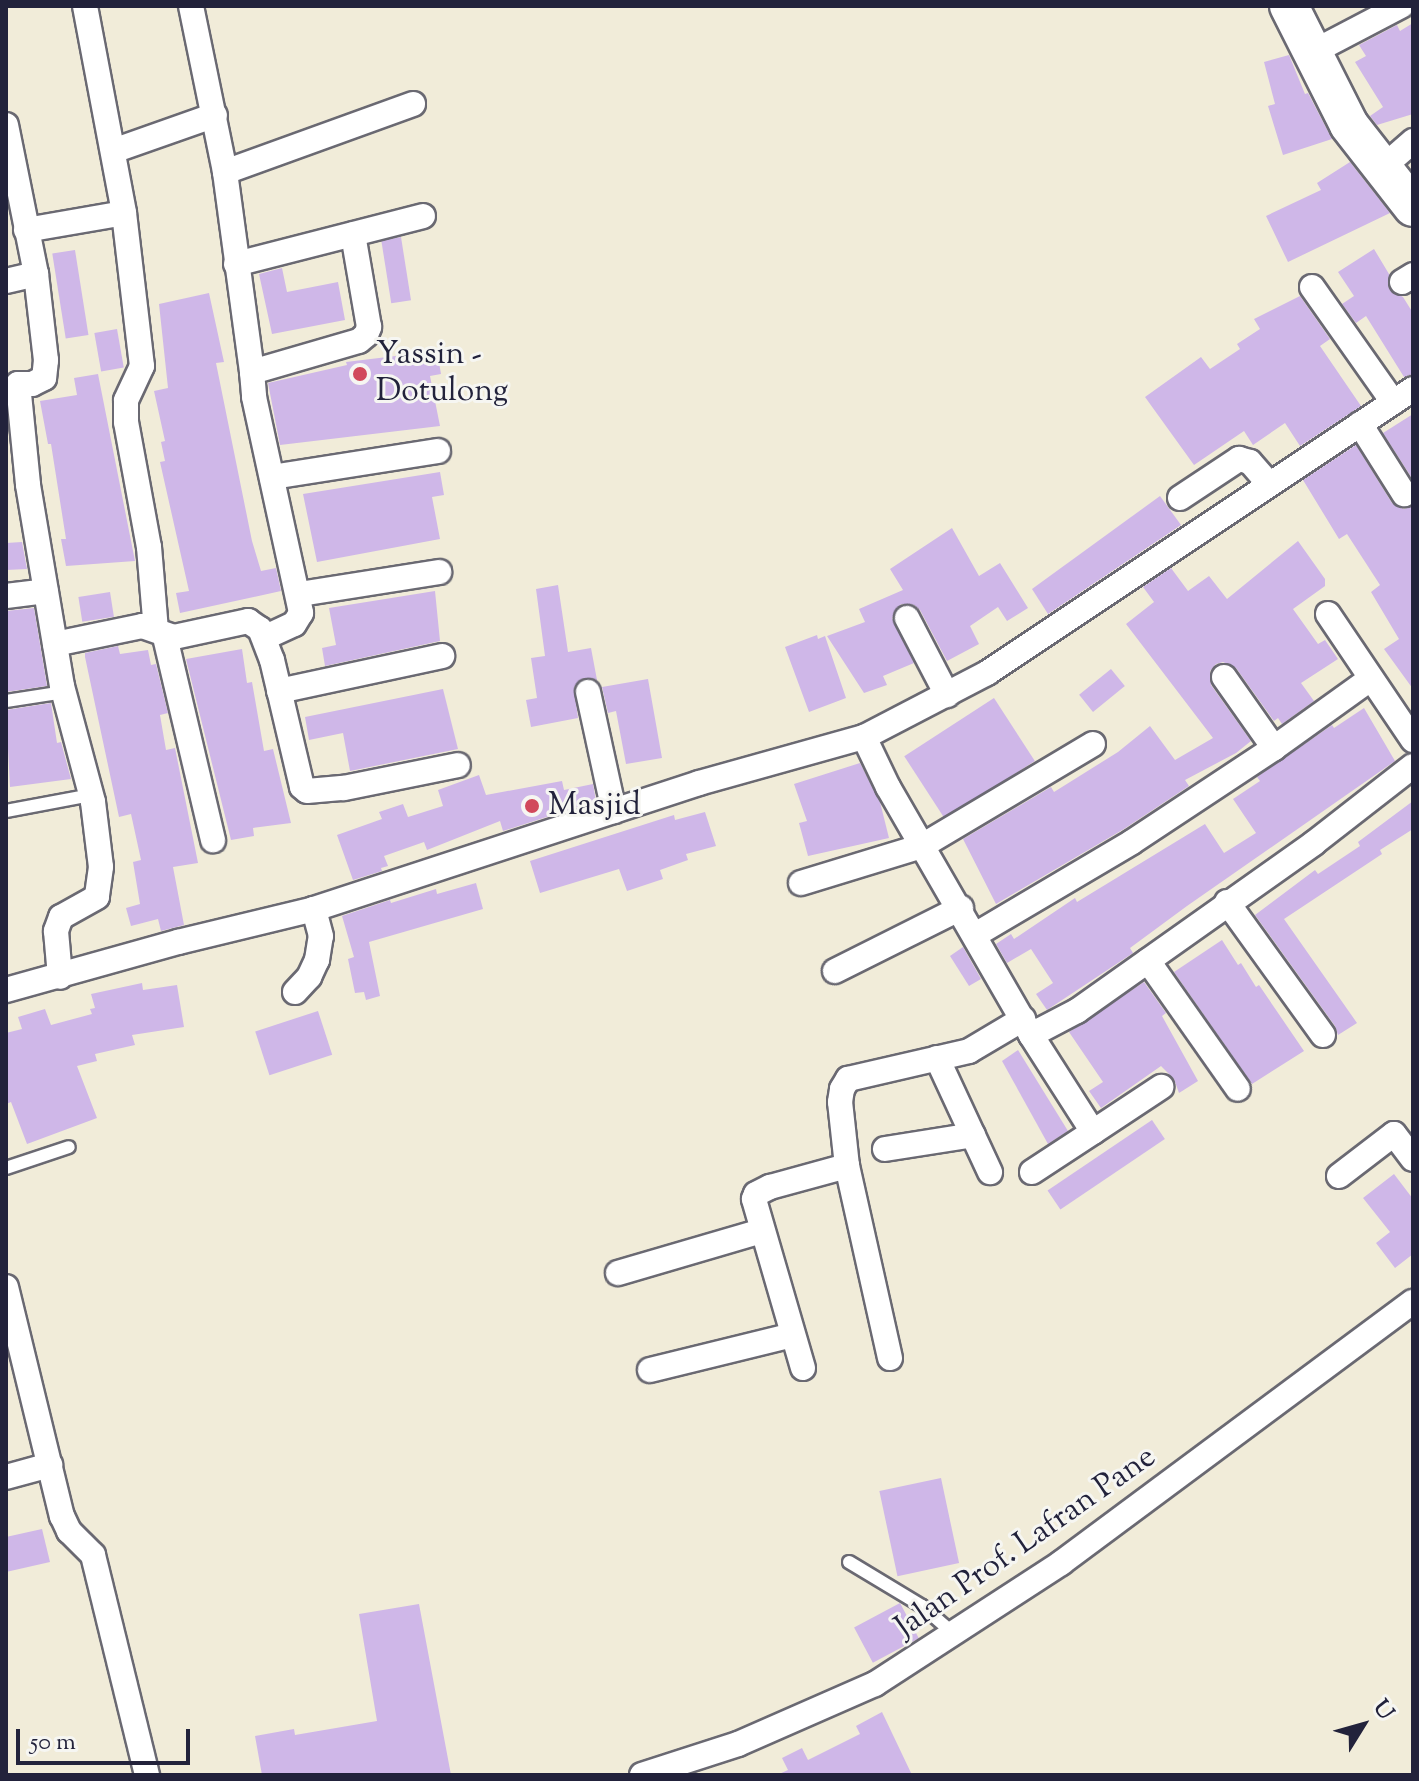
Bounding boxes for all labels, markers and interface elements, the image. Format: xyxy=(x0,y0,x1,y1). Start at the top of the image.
place label: Yassin - Dotulong xyxy=(376,337,508,412)
marker: Yassin - Dotulong xyxy=(351,365,369,383)
place label: Masjid xyxy=(548,787,641,825)
marker: Masjid xyxy=(523,797,541,815)
street label: Jalan Prof. Lafran Pane xyxy=(888,1439,1164,1647)
north arrow xyxy=(1323,1685,1403,1765)
text: U xyxy=(1364,1694,1400,1727)
scale bar xyxy=(20,1713,194,1763)
text: 50 m xyxy=(30,1726,76,1760)

